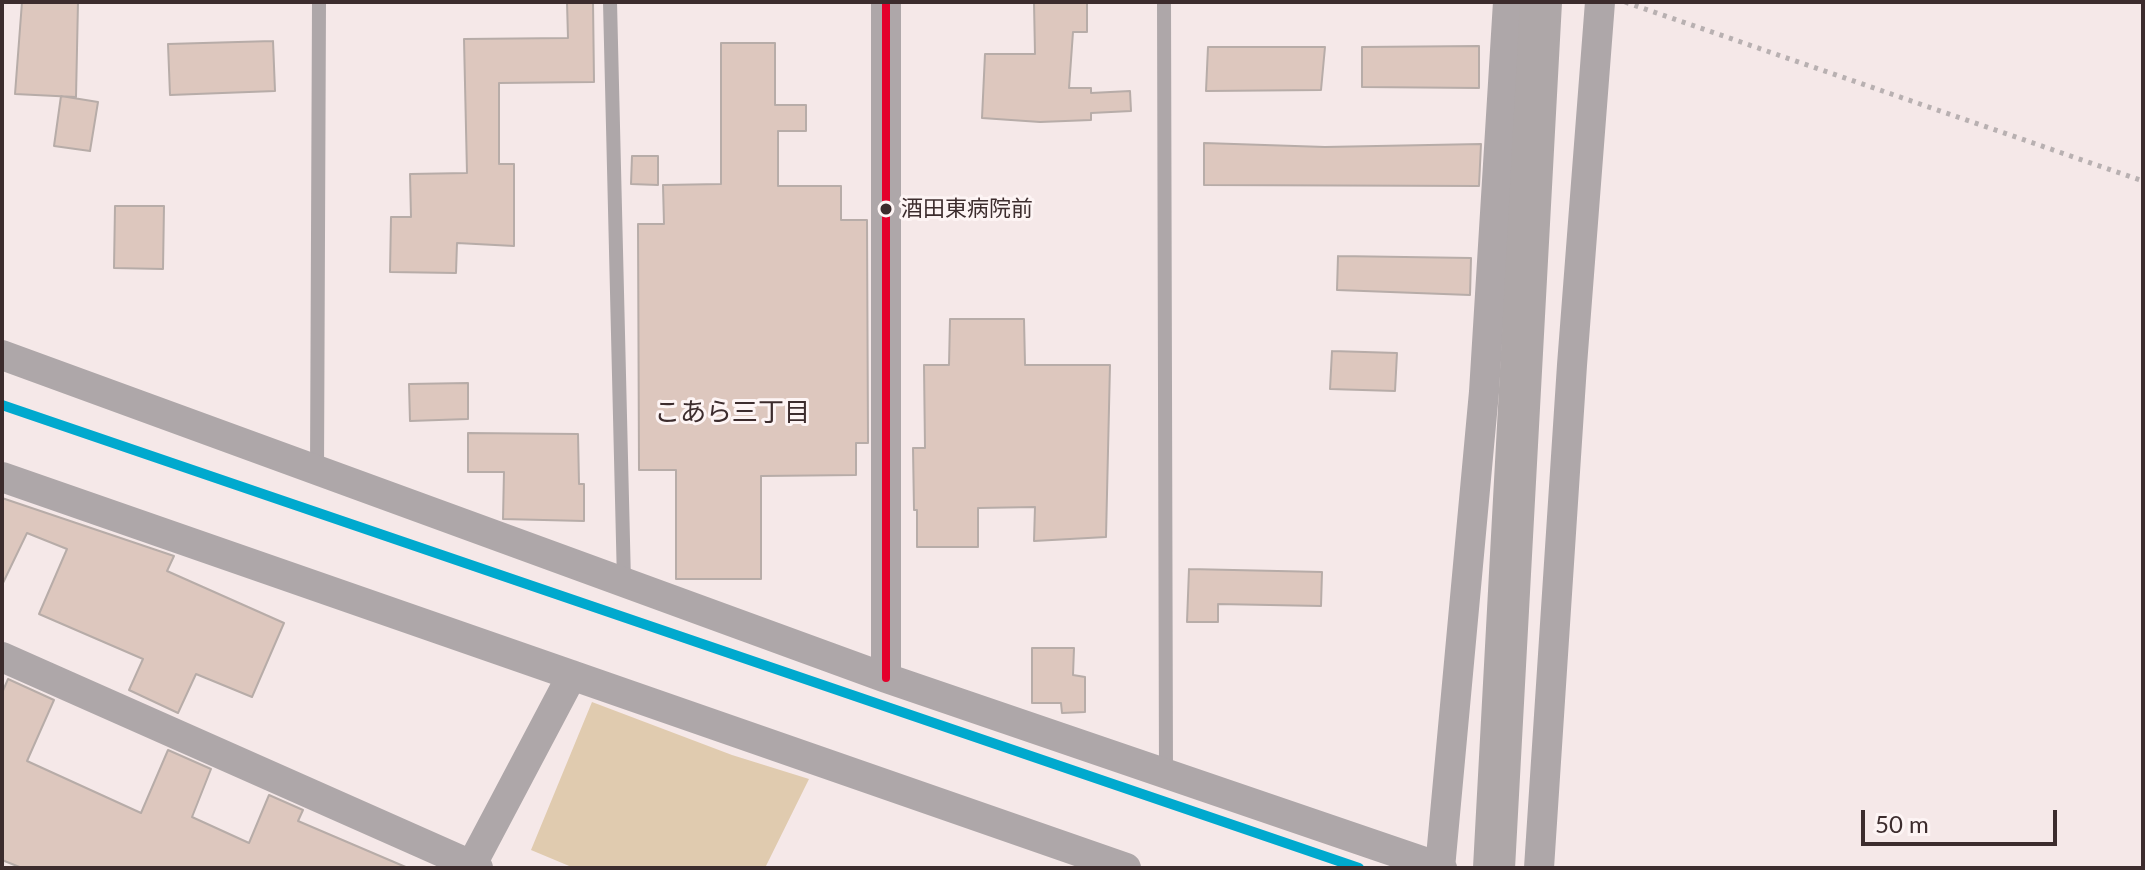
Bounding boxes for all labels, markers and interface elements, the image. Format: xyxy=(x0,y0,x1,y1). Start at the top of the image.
place label: 酒田東病院前 xyxy=(901,196,1033,222)
marker: 酒田東病院前 xyxy=(878,201,894,217)
district label: こあら三丁目 xyxy=(654,397,810,429)
scale bar xyxy=(1865,794,2061,844)
text: 50 m xyxy=(1875,809,1929,838)

